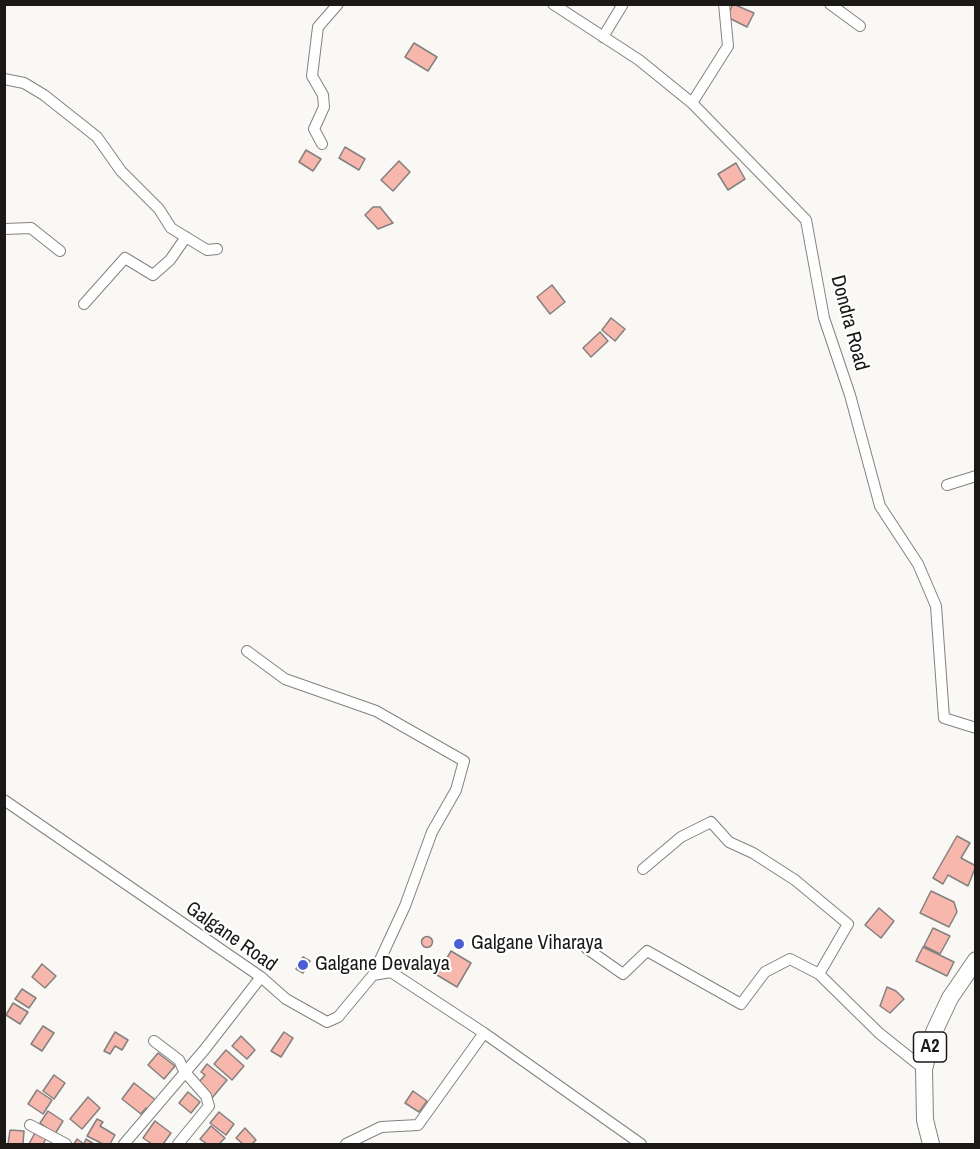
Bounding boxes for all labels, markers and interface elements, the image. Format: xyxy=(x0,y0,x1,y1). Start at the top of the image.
street label: Dondra Road xyxy=(825,273,873,373)
street label: Galgane Road xyxy=(181,897,281,977)
place label: Galgane Viharaya xyxy=(471,932,603,956)
marker: Galgane Viharaya xyxy=(452,937,466,951)
place label: Galgane Devalaya xyxy=(315,953,450,977)
marker: Galgane Devalaya xyxy=(296,958,310,972)
road number: A2 xyxy=(914,1032,946,1062)

